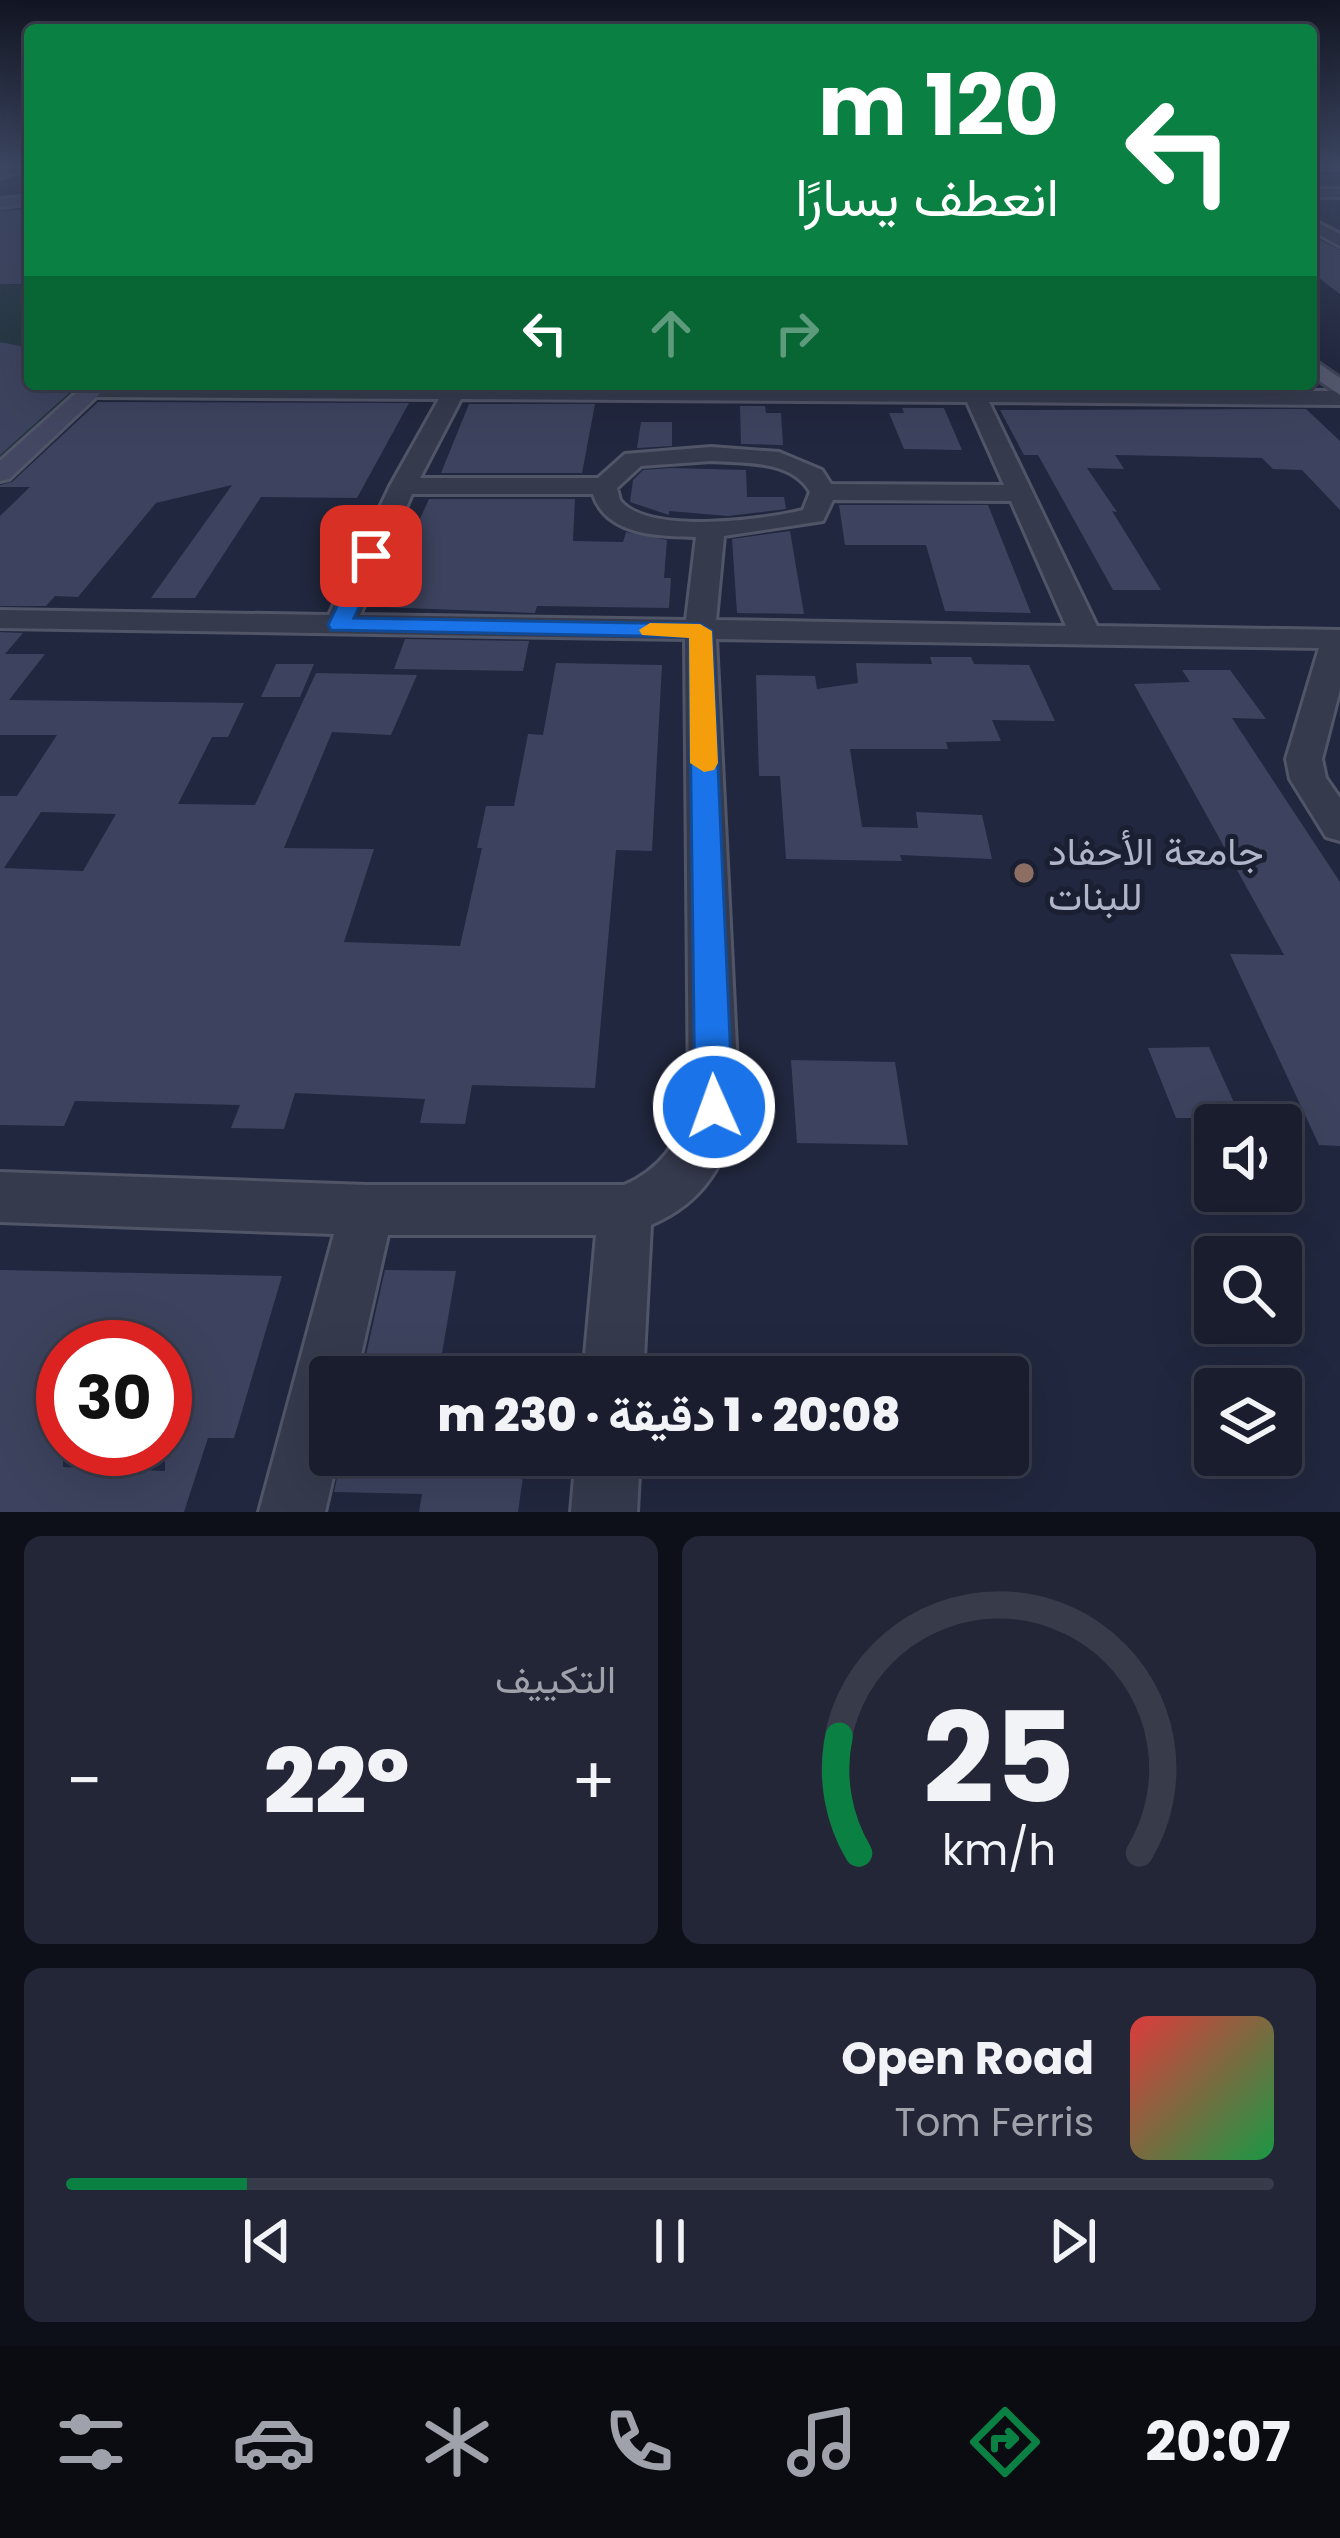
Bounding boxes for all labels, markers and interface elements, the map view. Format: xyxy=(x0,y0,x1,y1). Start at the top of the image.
text: 120 m xyxy=(818,47,1059,164)
icon: left xyxy=(1101,72,1257,228)
text: انعطف يسارًا xyxy=(795,159,1059,235)
icon: left xyxy=(512,300,578,366)
icon: ahead xyxy=(638,300,704,366)
icon: right xyxy=(764,300,830,366)
pin xyxy=(320,505,422,607)
icon: arrive xyxy=(338,523,404,589)
place label: جامعة الأحفاد للبنات xyxy=(1048,824,1264,924)
marker: جامعة الأحفاد للبنات xyxy=(1011,860,1037,886)
position arrow xyxy=(651,1044,777,1170)
map controls xyxy=(1194,1104,1302,1476)
button: sound xyxy=(1194,1104,1302,1212)
button: search xyxy=(1194,1236,1302,1344)
speed limit sign: 30 xyxy=(36,1320,192,1476)
button: layers xyxy=(1194,1368,1302,1476)
text: 20:08 · 1 دقيقة · 230 m xyxy=(437,1384,901,1447)
text: التكييف xyxy=(495,1652,616,1707)
text: 25 xyxy=(923,1671,1075,1846)
text: 22° xyxy=(264,1718,409,1845)
text: − xyxy=(66,1735,102,1827)
text: + xyxy=(571,1735,616,1827)
text: km/h xyxy=(942,1820,1056,1880)
text: Open Road xyxy=(841,2027,1094,2090)
text: Tom Ferris xyxy=(894,2095,1094,2150)
icon: previous xyxy=(234,2208,300,2274)
icon: pause xyxy=(637,2208,703,2274)
icon: next xyxy=(1040,2208,1106,2274)
icon: filters xyxy=(49,2400,133,2484)
icon: car xyxy=(232,2400,316,2484)
icon: climate xyxy=(415,2400,499,2484)
icon: phone xyxy=(597,2400,681,2484)
icon: music xyxy=(780,2400,864,2484)
icon: directions xyxy=(963,2400,1047,2484)
text: 20:07 xyxy=(1145,2404,1291,2480)

